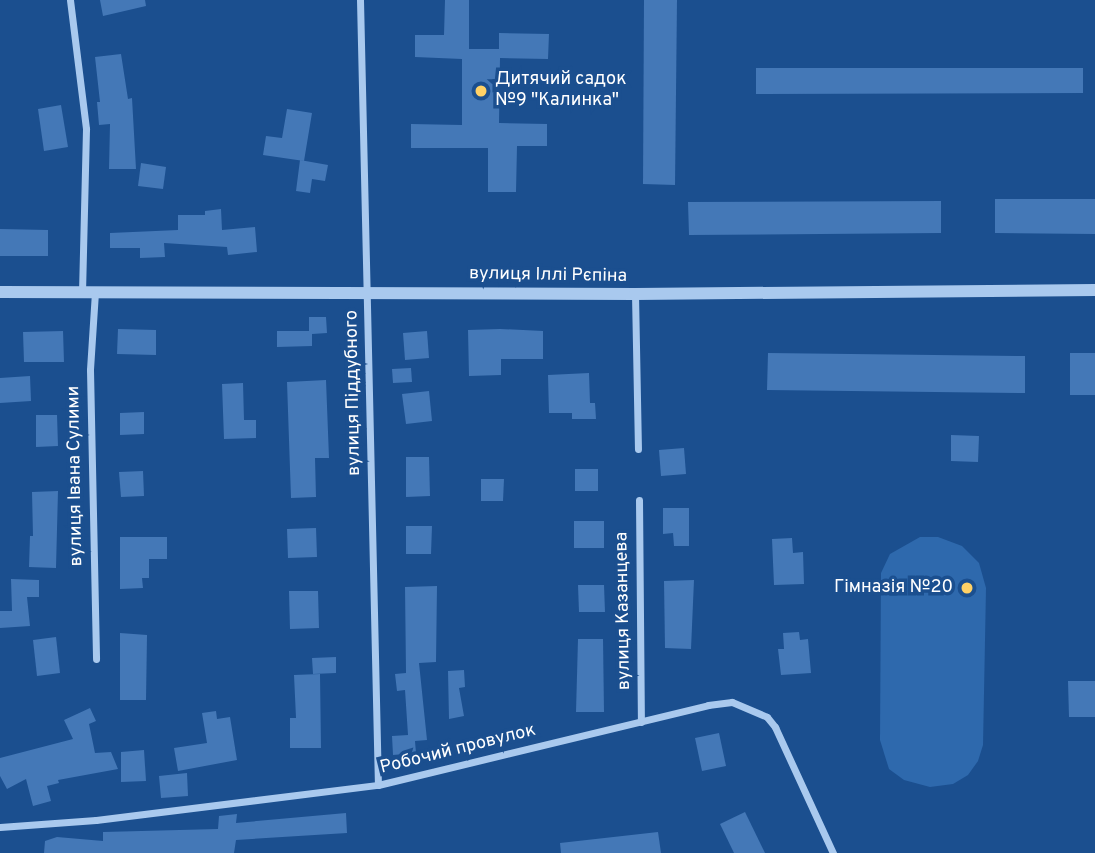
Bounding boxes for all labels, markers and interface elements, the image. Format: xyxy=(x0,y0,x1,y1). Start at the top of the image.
place label: Дитячий садок №9 "Калинка" xyxy=(495,70,626,112)
marker: Дитячий садок №9 "Калинка" xyxy=(473,83,489,99)
street label: вулиця Іллі Рєпіна xyxy=(469,264,627,288)
street label: вулиця Піддубного xyxy=(342,310,366,476)
street label: вулиця Івана Сулими xyxy=(64,385,88,567)
street label: вулиця Казанцева xyxy=(612,532,636,690)
place label: Гімназія №20 xyxy=(834,577,953,599)
marker: Гімназія №20 xyxy=(959,580,975,596)
street label: Робочий провулок xyxy=(378,720,538,780)

